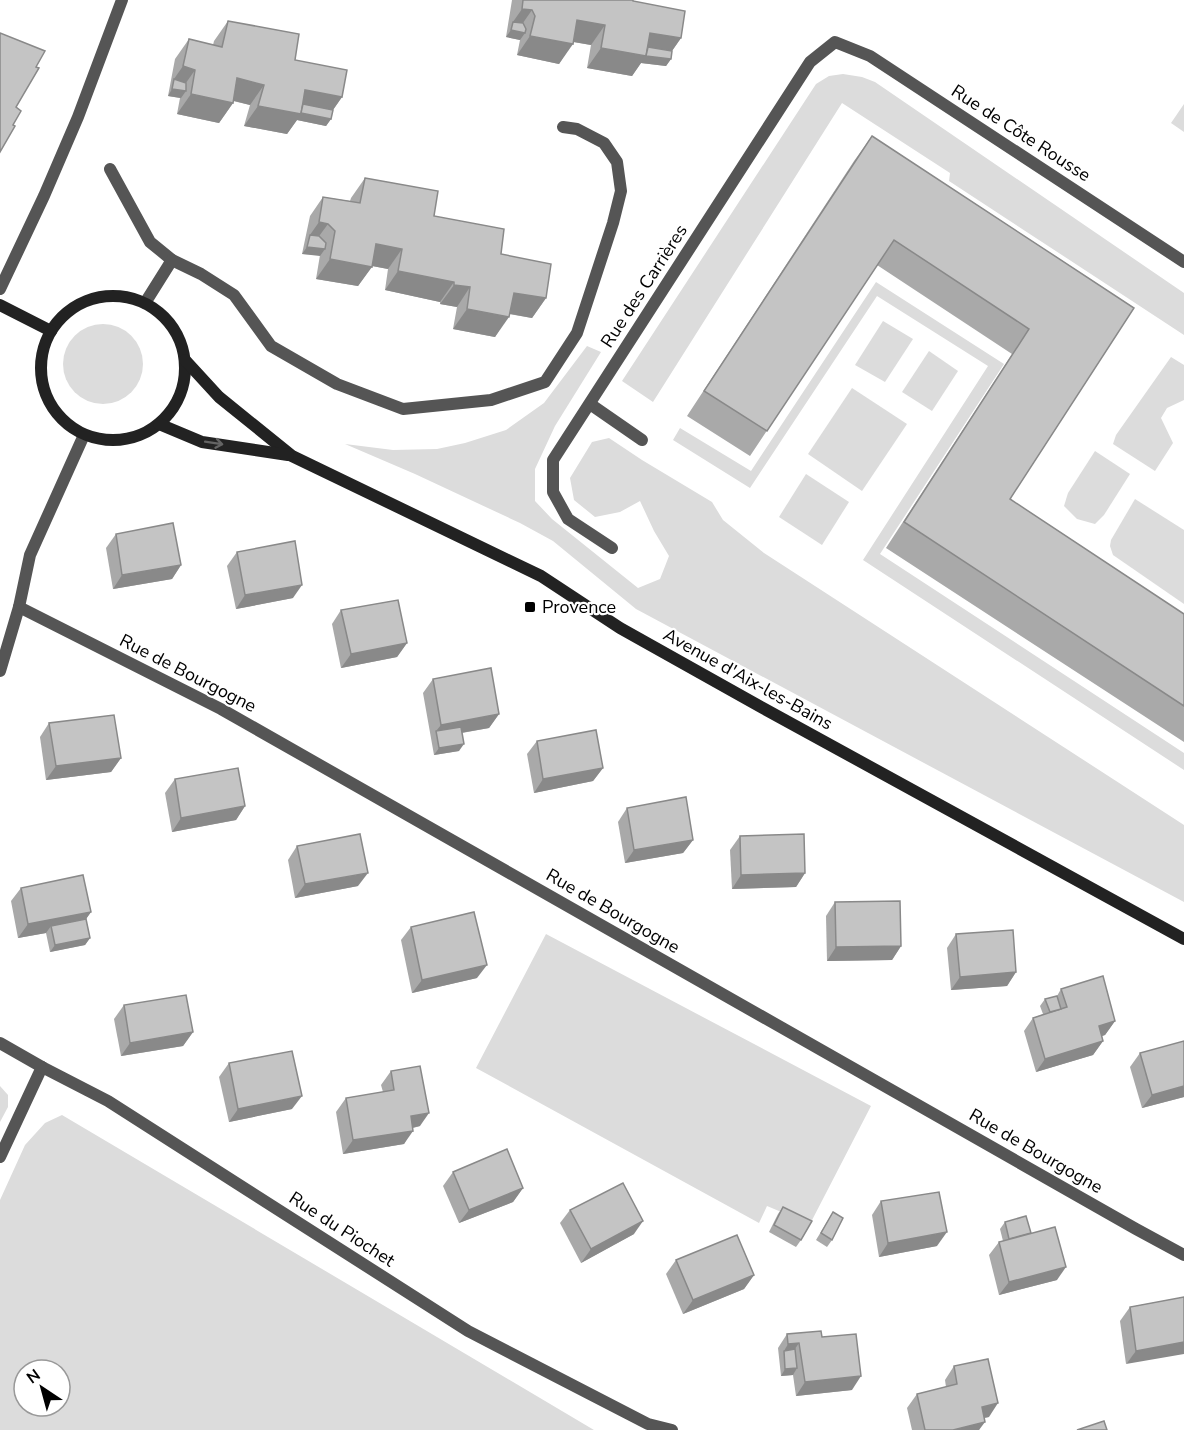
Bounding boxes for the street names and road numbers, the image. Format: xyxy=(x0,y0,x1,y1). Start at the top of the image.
street label: Rue de Côte Rousse xyxy=(947,79,1095,187)
street label: Rue des Carrières xyxy=(595,220,693,352)
street label: Avenue d'Aix-les-Bains xyxy=(659,622,837,736)
street label: Rue de Bourgogne xyxy=(115,628,261,718)
street label: Rue de Bourgogne xyxy=(542,863,684,959)
street label: Rue de Bourgogne xyxy=(965,1103,1107,1199)
street label: Rue du Piochet xyxy=(284,1186,400,1273)

